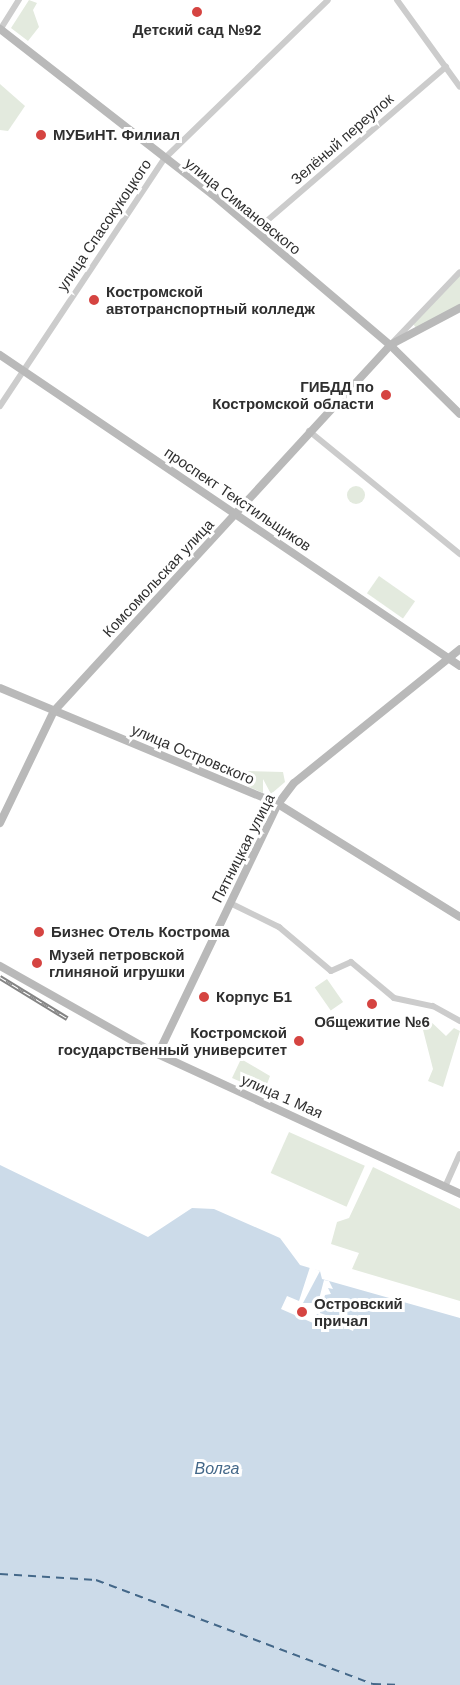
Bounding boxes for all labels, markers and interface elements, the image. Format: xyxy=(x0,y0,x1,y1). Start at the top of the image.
marker: Детский сад №92 xyxy=(190,5,204,19)
place label: Детский сад №92 xyxy=(133,21,261,39)
street label: Зелёный переулок xyxy=(287,90,397,188)
place label: МУБиНТ. Филиал xyxy=(53,126,180,144)
marker: МУБиНТ. Филиал xyxy=(34,128,48,142)
street label: улица Симановского xyxy=(181,154,305,258)
street label: улица Спасокукоцкого xyxy=(53,156,155,294)
place label: Костромской автотранспортный колледж xyxy=(106,282,315,317)
marker: Костромской автотранспортный колледж xyxy=(87,293,101,307)
place label: ГИБДД по Костромской области xyxy=(212,377,374,412)
marker: ГИБДД по Костромской области xyxy=(379,388,393,402)
street label: проспект Текстильщиков xyxy=(161,443,315,555)
street label: Комсомольская улица xyxy=(99,515,217,641)
street label: улица Островского xyxy=(129,720,257,788)
street label: Пятницкая улица xyxy=(208,791,278,905)
place label: Бизнес Отель Кострома xyxy=(51,923,230,941)
marker: Бизнес Отель Кострома xyxy=(32,925,46,939)
place label: Музей петровской глиняной игрушки xyxy=(49,945,185,980)
marker: Музей петровской глиняной игрушки xyxy=(30,956,44,970)
place label: Корпус Б1 xyxy=(216,988,292,1006)
marker: Корпус Б1 xyxy=(197,990,211,1004)
marker: Общежитие №6 xyxy=(365,997,379,1011)
place label: Общежитие №6 xyxy=(314,1013,430,1031)
place label: Костромской государственный университет xyxy=(58,1023,287,1058)
marker: Костромской государственный университет xyxy=(292,1034,306,1048)
street label: улица 1 Мая xyxy=(239,1070,325,1122)
place label: Островский причал xyxy=(314,1294,403,1329)
marker: Островский причал xyxy=(295,1305,309,1319)
water label: Волга xyxy=(195,1459,239,1479)

